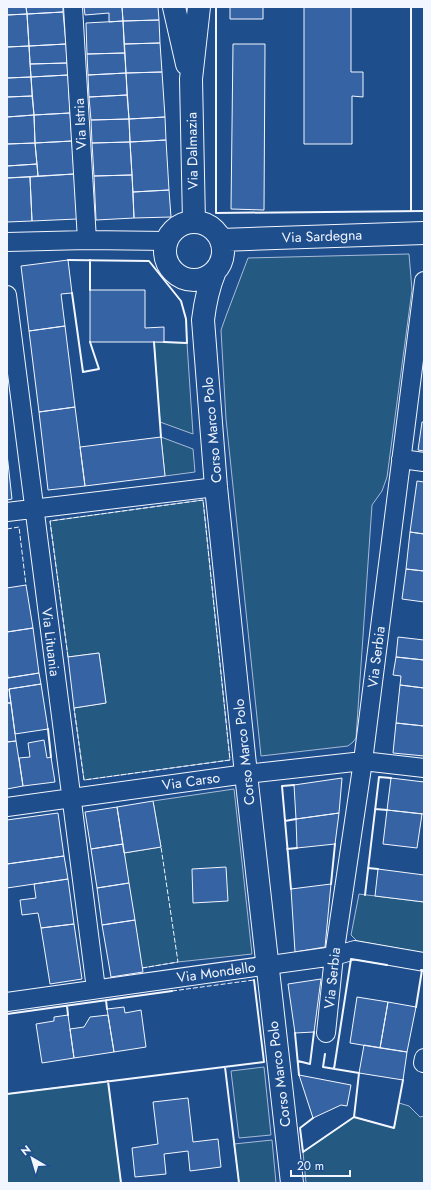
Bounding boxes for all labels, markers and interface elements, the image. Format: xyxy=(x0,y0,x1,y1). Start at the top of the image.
street label: Via Istria xyxy=(69,98,91,150)
street label: Via Dalmazia xyxy=(181,112,203,190)
street label: Via Sardegna xyxy=(282,225,362,247)
street label: Corso Marco Polo xyxy=(197,376,227,484)
street label: Via Lituania xyxy=(37,607,65,677)
street label: Via Serbia xyxy=(362,625,390,689)
street label: Corso Marco Polo xyxy=(228,698,260,806)
street label: Via Carso xyxy=(161,767,222,795)
street label: Via Serbia xyxy=(319,946,345,1010)
street label: Via Mondello xyxy=(175,957,257,987)
street label: Corso Marco Polo xyxy=(263,1020,295,1128)
north arrow xyxy=(12,1138,52,1178)
text: N xyxy=(17,1141,34,1159)
scale bar xyxy=(291,1152,350,1178)
text: 20 m xyxy=(297,1157,324,1175)

